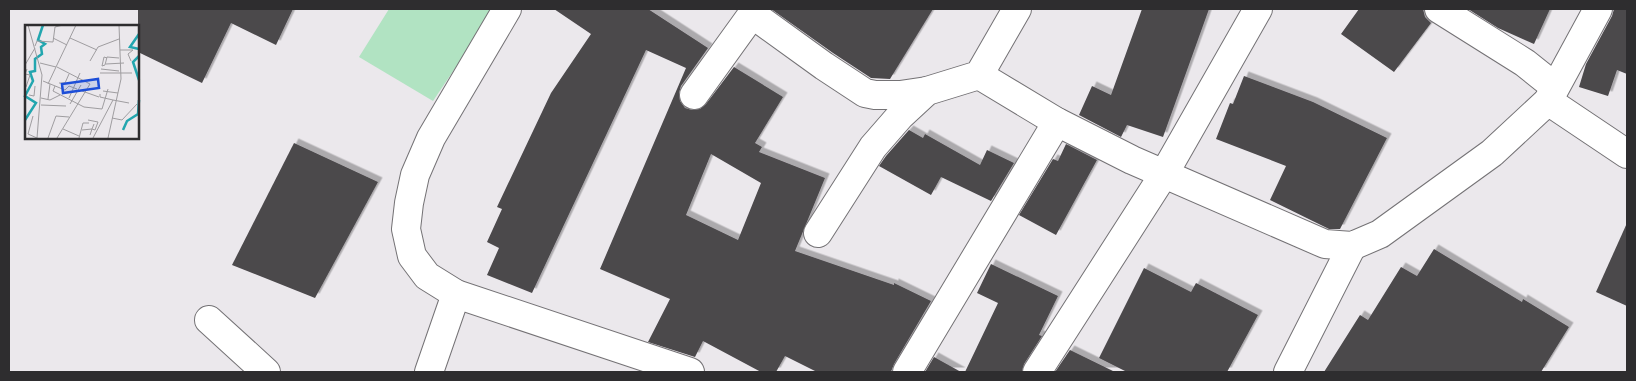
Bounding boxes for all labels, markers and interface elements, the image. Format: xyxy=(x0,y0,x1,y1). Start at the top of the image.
inset map xyxy=(25,25,139,139)

